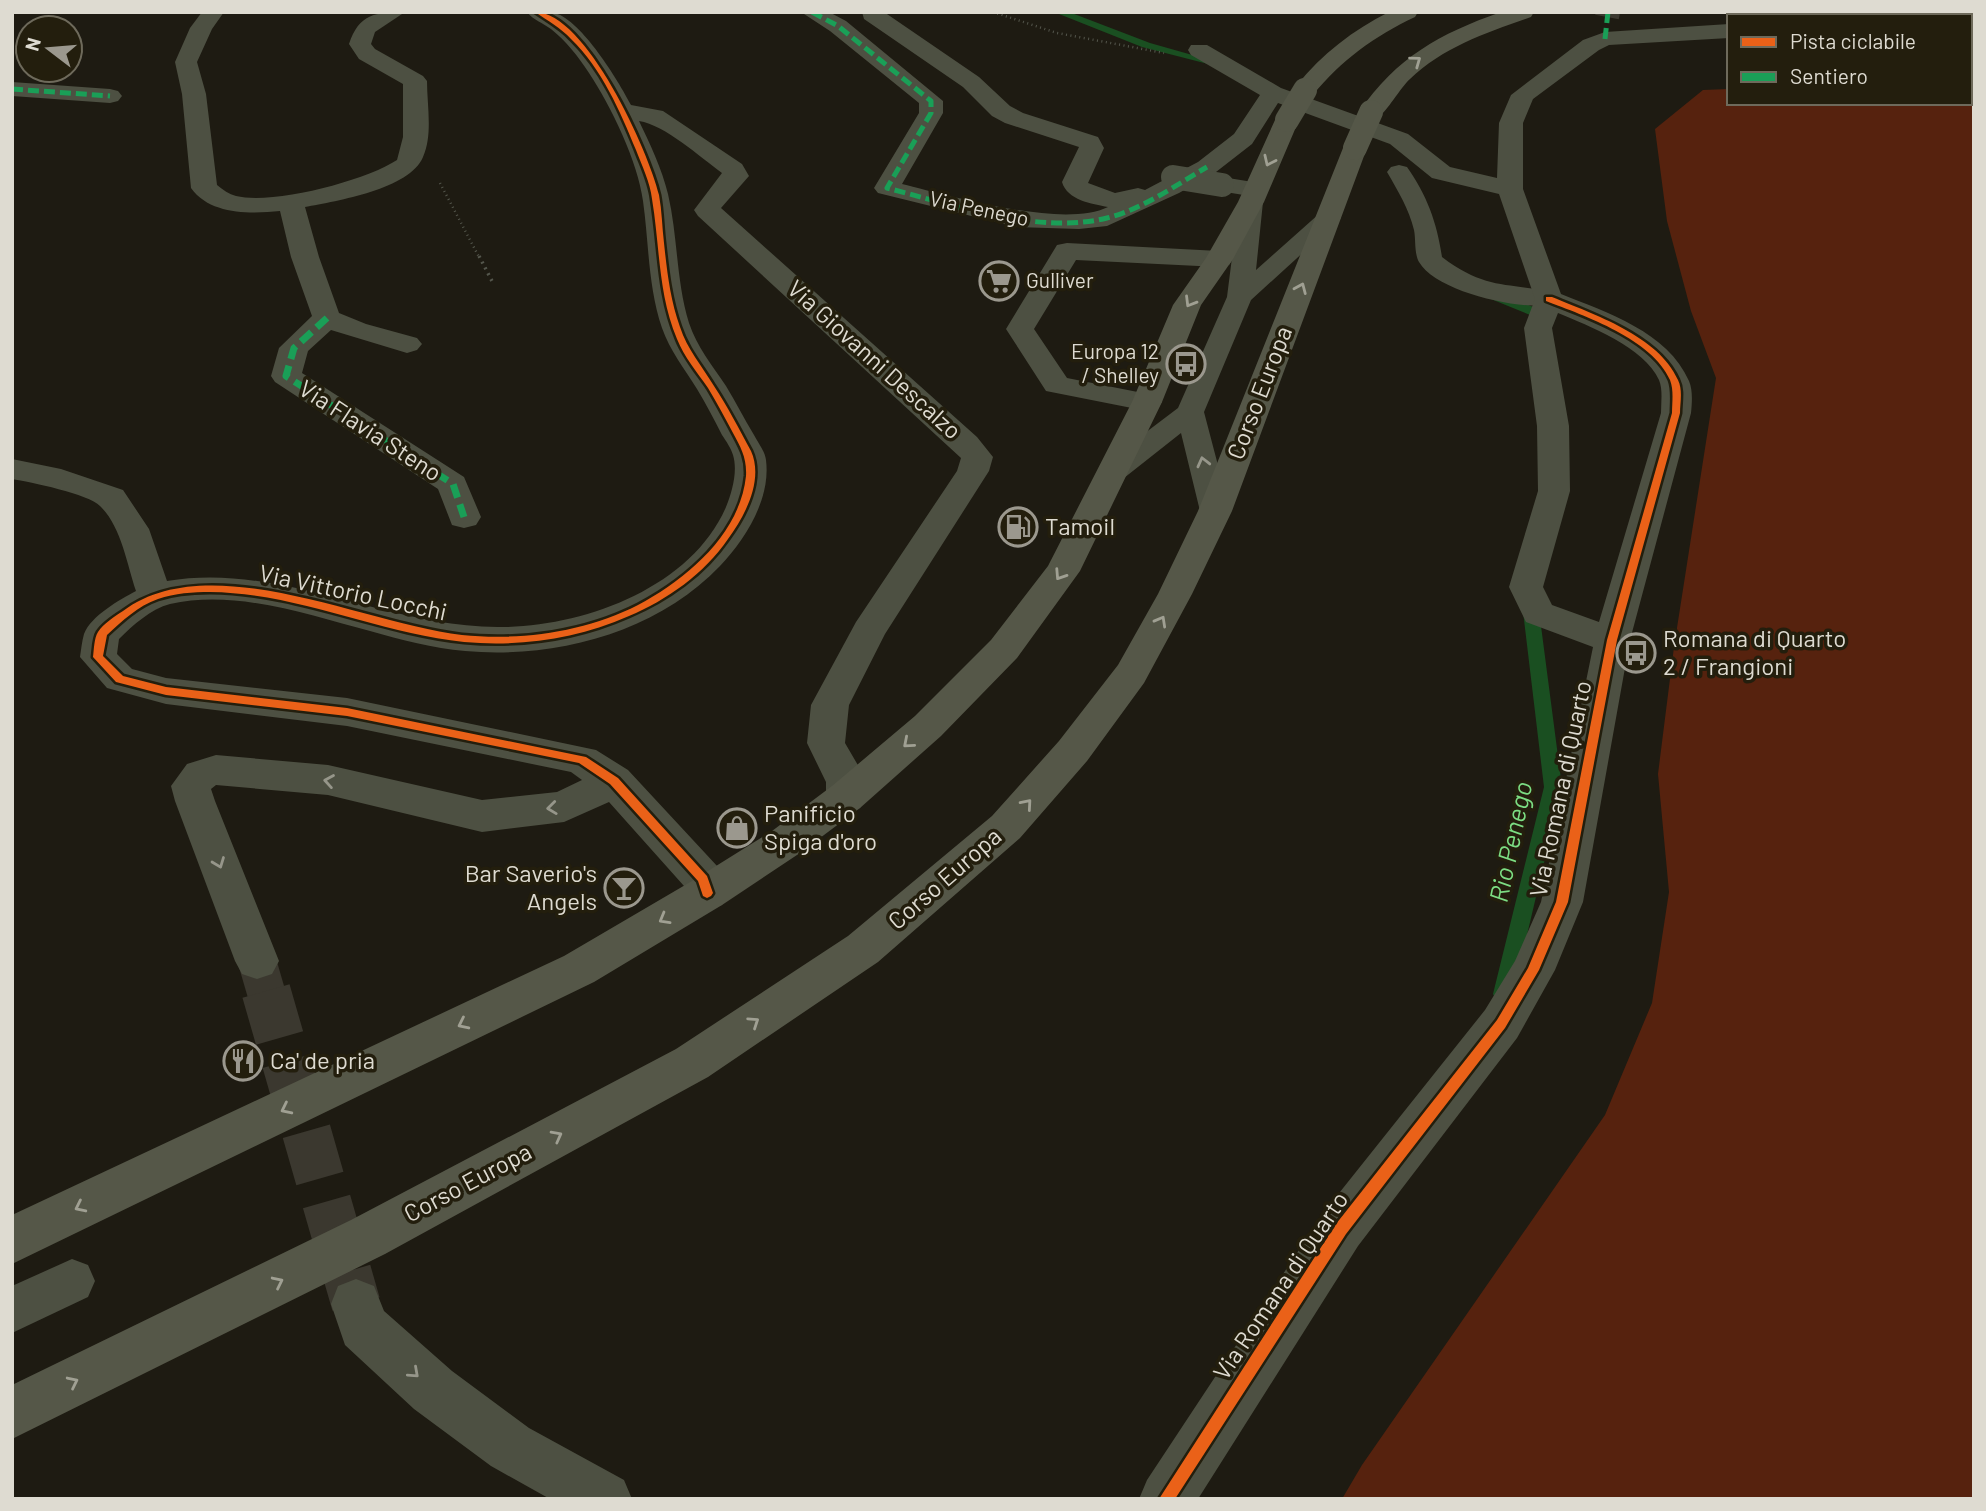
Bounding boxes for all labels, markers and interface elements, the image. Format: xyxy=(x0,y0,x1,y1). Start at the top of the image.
north arrow xyxy=(14,14,84,84)
legend xyxy=(1727,14,1972,105)
text: Pista ciclabile xyxy=(1790,28,1916,53)
text: N xyxy=(19,35,45,53)
one-way arrow xyxy=(1408,57,1421,70)
text: Sentiero xyxy=(1790,63,1868,88)
one-way arrow xyxy=(1263,154,1277,166)
street label: Via Penego xyxy=(927,185,1031,230)
supermarket icon: Gulliver xyxy=(978,260,1020,302)
place label: Gulliver xyxy=(1026,267,1094,292)
street label: Via Giovanni Descalzo xyxy=(782,273,968,445)
one-way arrow xyxy=(1293,282,1307,294)
one-way arrow xyxy=(1186,294,1199,307)
street label: Corso Europa xyxy=(1220,322,1297,463)
place label: Europa 12 / Shelley xyxy=(1071,338,1159,387)
bus stop icon: Europa 12 / Shelley xyxy=(1165,343,1207,385)
street label: Via Flavia Steno xyxy=(294,373,448,487)
one-way arrow xyxy=(1197,456,1211,468)
fuel station icon: Tamoil xyxy=(997,506,1039,548)
place label: Tamoil xyxy=(1045,511,1115,540)
street label: Via Vittorio Locchi xyxy=(257,557,450,626)
one-way arrow xyxy=(1055,567,1068,580)
one-way arrow xyxy=(1152,616,1166,628)
place label: Romana di Quarto 2 / Frangioni xyxy=(1663,623,1846,680)
bus stop icon: Romana di Quarto 2 / Frangioni xyxy=(1615,632,1657,674)
street label: Via Romana di Quarto xyxy=(1522,678,1597,900)
one-way arrow xyxy=(903,735,916,747)
one-way arrow xyxy=(323,774,335,789)
water label: Rio Penego xyxy=(1482,778,1537,905)
place label: Panificio Spiga d'oro xyxy=(764,798,877,855)
one-way arrow xyxy=(1018,799,1031,812)
one-way arrow xyxy=(546,801,558,816)
shop icon: Panificio Spiga d'oro xyxy=(716,807,758,849)
street label: Corso Europa xyxy=(882,821,1006,935)
one-way arrow xyxy=(211,857,225,869)
place label: Bar Saverio's Angels xyxy=(465,858,597,915)
bar icon: Bar Saverio's Angels xyxy=(603,867,645,909)
one-way arrow xyxy=(659,910,672,923)
one-way arrow xyxy=(458,1016,470,1030)
one-way arrow xyxy=(746,1018,759,1030)
restaurant icon: Ca' de pria xyxy=(222,1040,264,1082)
place label: Ca' de pria xyxy=(270,1045,375,1074)
one-way arrow xyxy=(280,1100,293,1114)
one-way arrow xyxy=(550,1130,562,1144)
street label: Corso Europa xyxy=(399,1136,536,1227)
street label: Via Romana di Quarto xyxy=(1206,1186,1353,1385)
one-way arrow xyxy=(75,1199,87,1213)
one-way arrow xyxy=(271,1276,283,1290)
one-way arrow xyxy=(406,1365,419,1377)
one-way arrow xyxy=(66,1377,78,1391)

